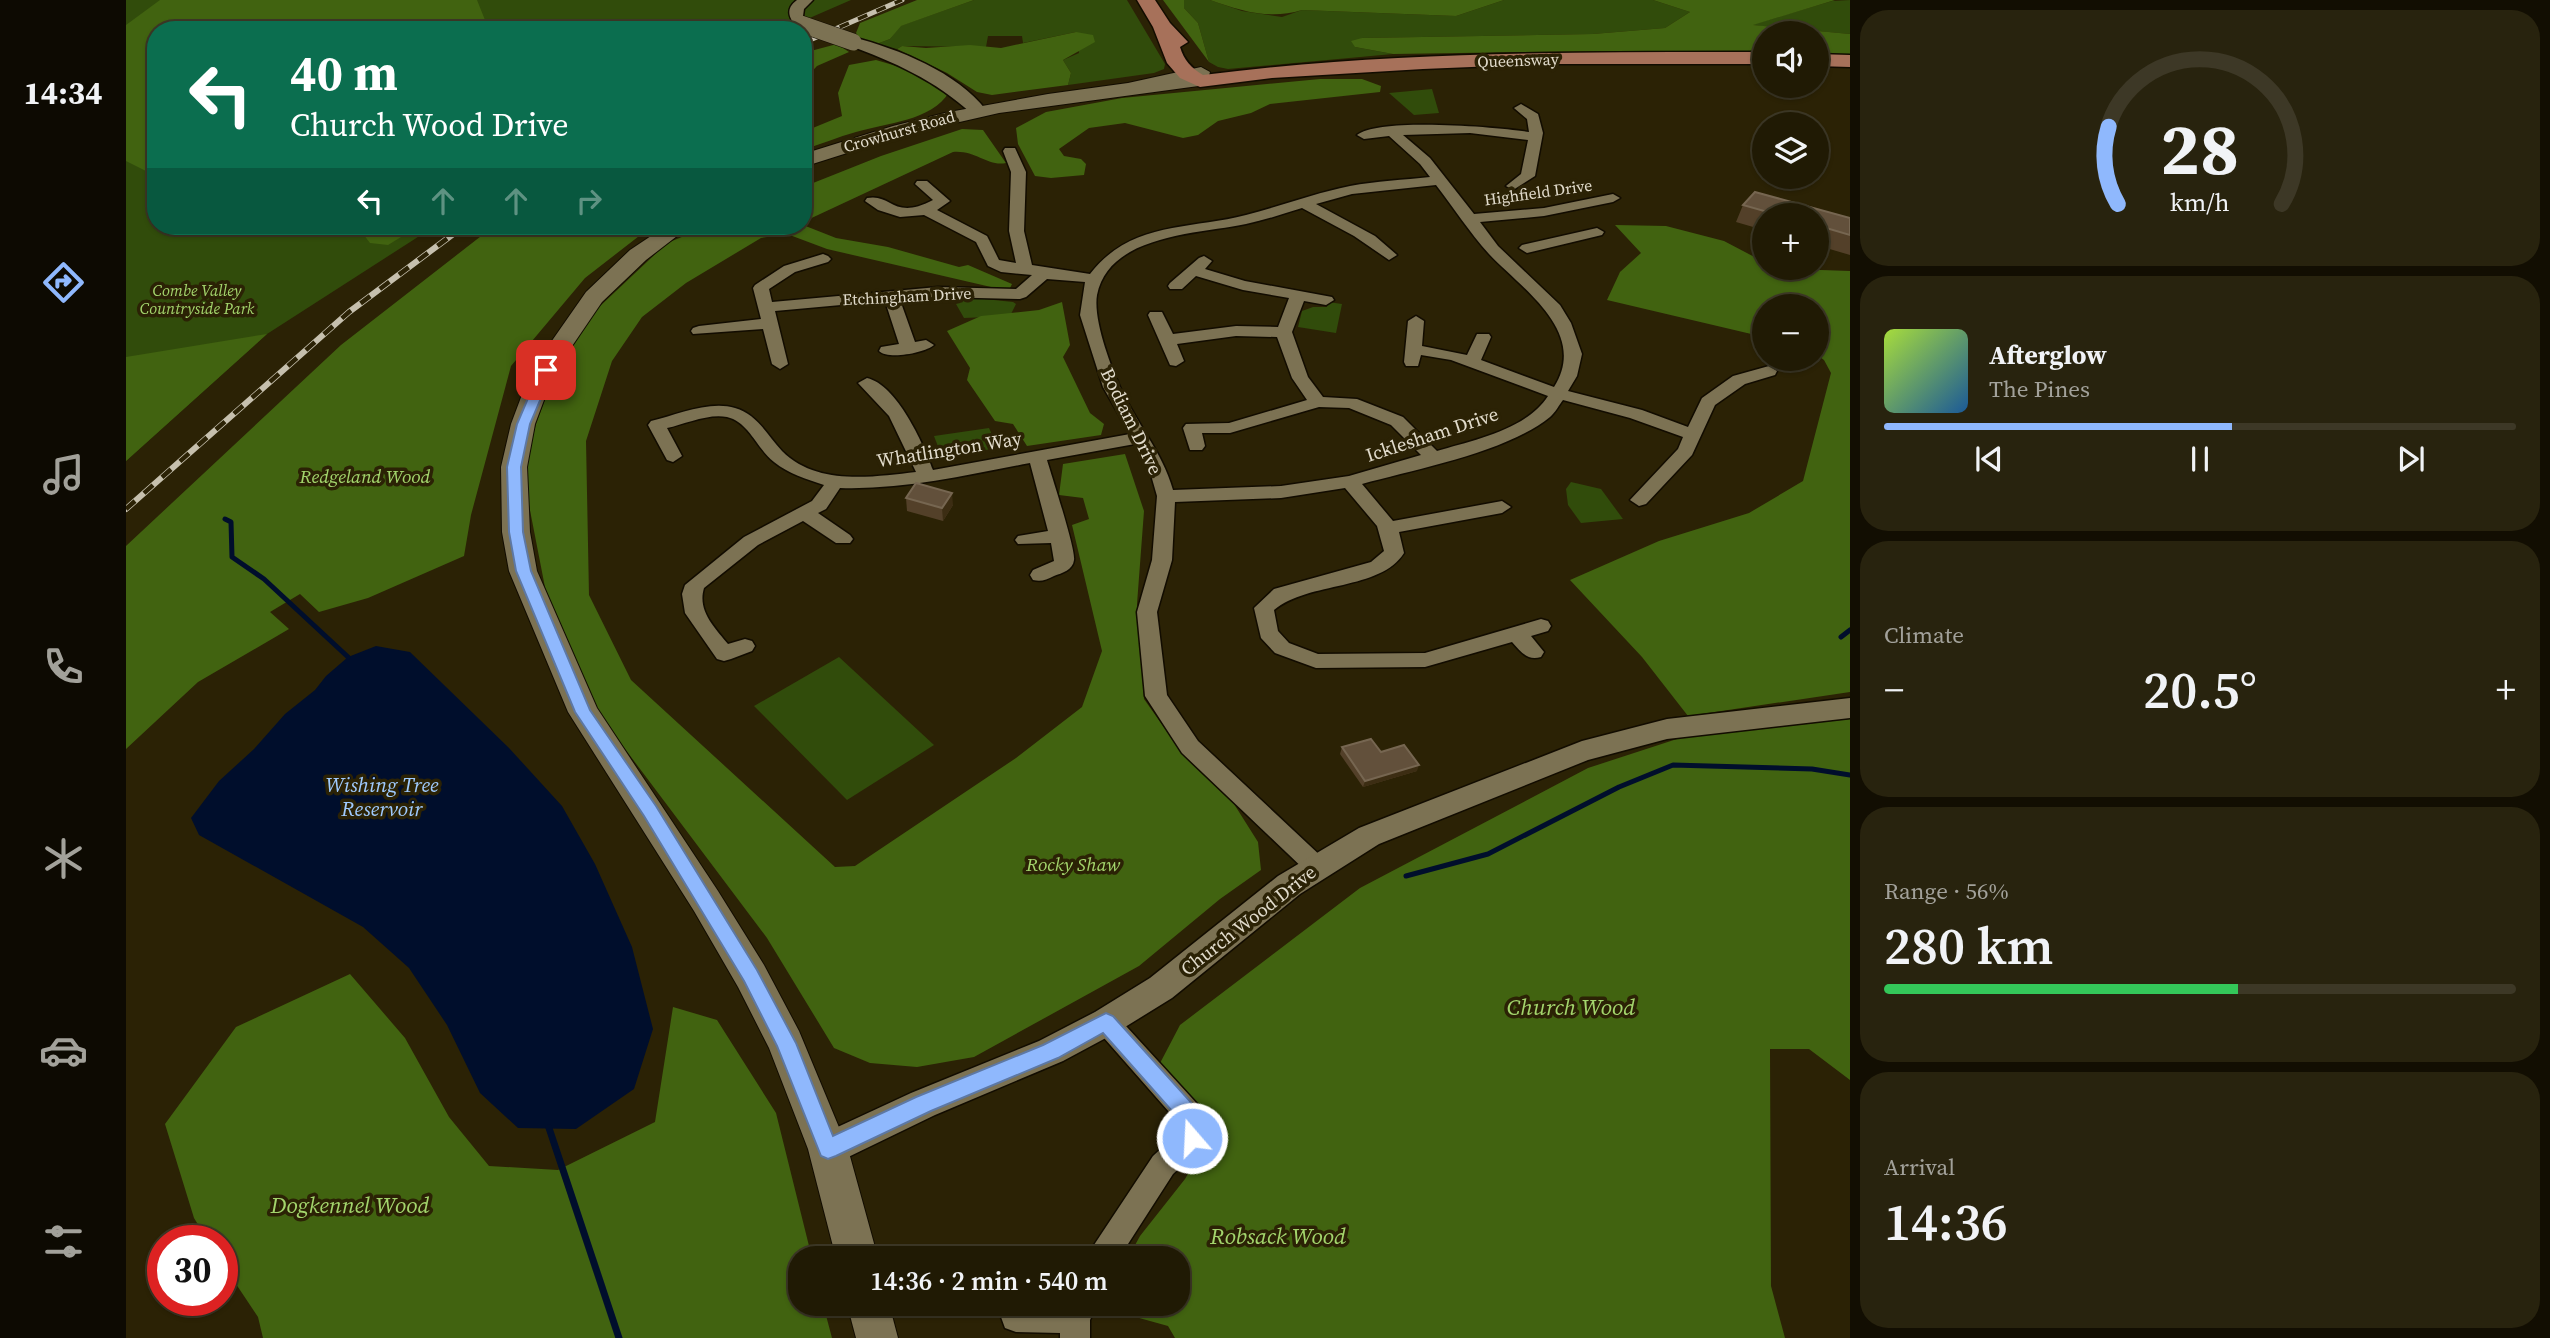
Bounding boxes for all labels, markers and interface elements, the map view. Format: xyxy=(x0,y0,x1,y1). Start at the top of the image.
map controls xyxy=(1752,21,1829,371)
button: sound xyxy=(1752,21,1829,98)
text: 40 m xyxy=(290,39,398,106)
street label: Queensway xyxy=(1477,48,1560,72)
icon: left xyxy=(175,49,266,140)
text: 14:34 xyxy=(24,71,102,115)
text: 28 xyxy=(2161,99,2239,198)
text: Church Wood Drive xyxy=(290,103,569,147)
street label: Crowhurst Road xyxy=(841,105,957,157)
button: layers xyxy=(1752,112,1829,189)
street label: Highfield Drive xyxy=(1483,174,1593,210)
icon: left xyxy=(351,182,389,220)
icon: ahead xyxy=(424,182,462,220)
icon: ahead xyxy=(497,182,535,220)
icon: right xyxy=(570,182,608,220)
text: km/h xyxy=(2170,185,2230,219)
button: + xyxy=(1752,203,1829,280)
icon: directions xyxy=(39,258,88,307)
park label: Combe Valley Countryside Park xyxy=(140,279,255,319)
street label: Etchingham Drive xyxy=(842,282,972,310)
button: − xyxy=(1752,294,1829,371)
text: Afterglow xyxy=(1989,337,2107,373)
pin xyxy=(516,340,576,400)
icon: arrive xyxy=(527,351,565,389)
street label: Bodiam Drive xyxy=(1095,363,1169,479)
text: The Pines xyxy=(1989,373,2090,405)
street label: Icklesham Drive xyxy=(1362,400,1502,468)
street label: Whatlington Way xyxy=(875,425,1024,473)
icon: previous xyxy=(1970,440,2008,478)
icon: pause xyxy=(2181,440,2219,478)
icon: next xyxy=(2392,440,2430,478)
icon: music xyxy=(39,450,88,499)
park label: Redgeland Wood xyxy=(299,463,431,489)
text: Climate xyxy=(1884,619,1964,651)
icon: phone xyxy=(39,642,88,691)
text: 20.5° xyxy=(2143,654,2257,725)
text: − xyxy=(1884,664,1904,716)
text: + xyxy=(2496,664,2516,716)
water label: Wishing Tree Reservoir xyxy=(325,770,439,823)
icon: climate xyxy=(39,834,88,883)
park label: Rocky Shaw xyxy=(1025,851,1121,877)
street label: Church Wood Drive xyxy=(1175,859,1321,981)
text: Range · 56% xyxy=(1884,875,2009,907)
text: 280 km xyxy=(1884,910,2053,981)
park label: Church Wood xyxy=(1507,991,1635,1023)
icon: car xyxy=(39,1026,88,1075)
position arrow xyxy=(1155,1101,1229,1175)
text: Arrival xyxy=(1884,1151,1955,1183)
text: 14:36 xyxy=(1884,1186,2008,1257)
park label: Dogkennel Wood xyxy=(270,1189,429,1221)
icon: filters xyxy=(39,1217,88,1266)
park label: Robsack Wood xyxy=(1209,1220,1346,1252)
speed limit sign: 30 xyxy=(147,1225,238,1316)
text: 14:36 · 2 min · 540 m xyxy=(870,1263,1108,1299)

